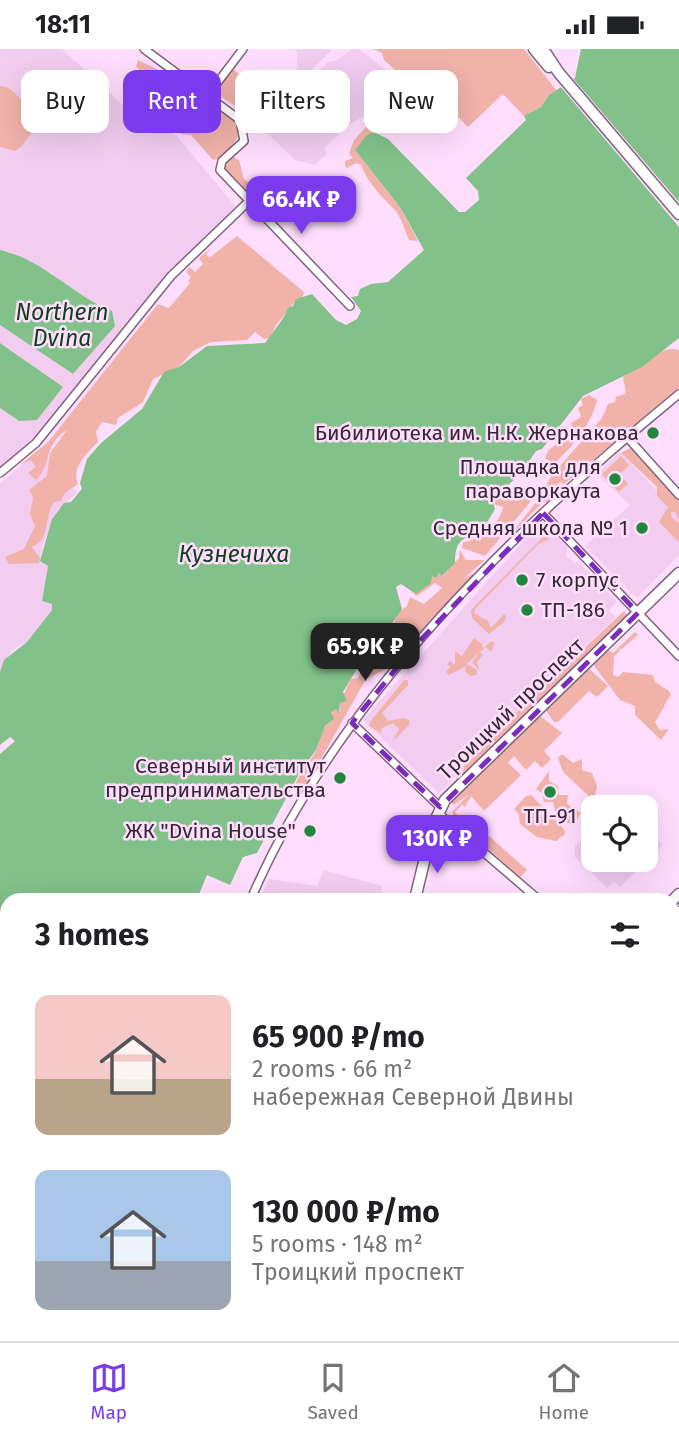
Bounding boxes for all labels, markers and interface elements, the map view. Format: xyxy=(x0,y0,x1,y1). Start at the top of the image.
text: 18:11 xyxy=(35,9,91,40)
chip: Buy xyxy=(21,70,109,133)
chip: Rent xyxy=(123,70,221,133)
chip: Filters xyxy=(235,70,350,133)
chip: New xyxy=(364,70,458,133)
pin: 66.4K ₽ xyxy=(236,177,366,236)
text: 66.4K ₽ xyxy=(262,185,340,213)
water label: Northern Dvina xyxy=(15,298,109,352)
place label: Бибилиотека им. Н.К. Жернакова xyxy=(315,420,639,446)
marker: Бибилиотека им. Н.К. Жернакова xyxy=(645,425,661,441)
place label: Площадка для параворкаута xyxy=(460,454,601,504)
marker: Площадка для параворкаута xyxy=(607,471,623,487)
place label: Средняя школа № 1 xyxy=(433,515,628,541)
marker: Средняя школа № 1 xyxy=(634,520,650,536)
water label: Кузнечиха xyxy=(179,540,289,568)
place label: 7 корпус xyxy=(536,567,619,593)
marker: 7 корпус xyxy=(514,572,530,588)
place label: ТП-186 xyxy=(541,597,605,623)
marker: ТП-186 xyxy=(519,602,535,618)
pin: 65.9K ₽ xyxy=(300,623,430,683)
text: 65.9K ₽ xyxy=(327,632,403,660)
street label: Троицкий проспект xyxy=(432,632,590,786)
place label: Северный институт предпринимательства xyxy=(105,753,327,803)
marker: Северный институт предпринимательства xyxy=(332,770,348,786)
marker: ТП-91 xyxy=(542,784,558,800)
map controls xyxy=(581,795,658,872)
button: locate xyxy=(581,795,658,872)
place label: ТП-91 xyxy=(524,803,576,829)
pin: 130K ₽ xyxy=(380,815,494,875)
place label: ЖК "Dvina House" xyxy=(125,818,296,844)
marker: ЖК "Dvina House" xyxy=(302,823,318,839)
text: 130K ₽ xyxy=(402,824,472,852)
icon: filters xyxy=(606,916,644,954)
text: 3 homes xyxy=(35,917,149,953)
text: 65 900 ₽/mo xyxy=(252,1019,425,1055)
icon: home xyxy=(91,1023,175,1107)
text: 2 rooms · 66 m² xyxy=(252,1055,412,1083)
text: набережная Северной Двины xyxy=(252,1083,574,1111)
text: 130 000 ₽/mo xyxy=(252,1194,440,1230)
icon: home xyxy=(91,1198,175,1282)
text: 5 rooms · 148 m² xyxy=(252,1230,423,1258)
text: Троицкий проспект xyxy=(252,1258,464,1286)
tab: Map xyxy=(90,1359,128,1424)
tab: Saved xyxy=(307,1359,359,1424)
tab: Home xyxy=(539,1359,589,1424)

